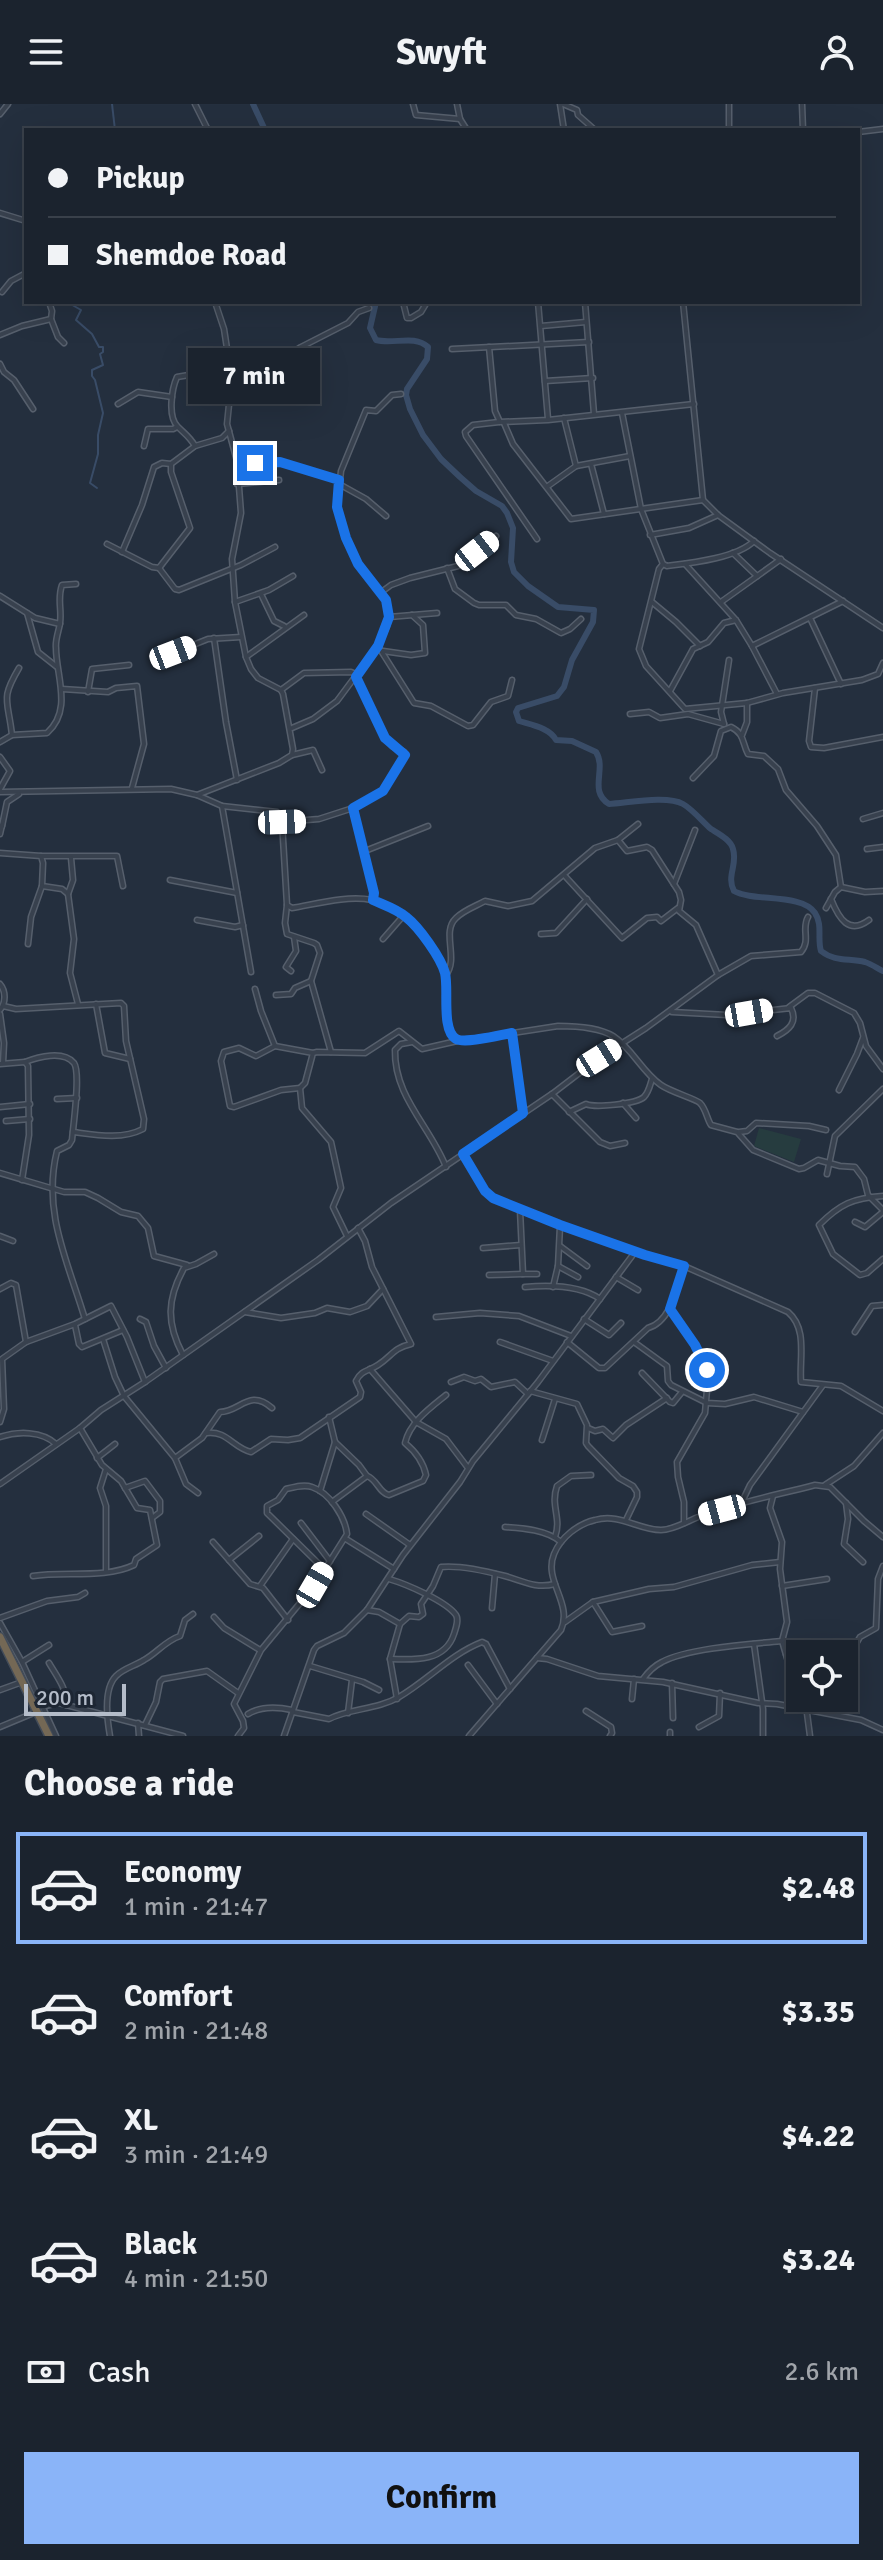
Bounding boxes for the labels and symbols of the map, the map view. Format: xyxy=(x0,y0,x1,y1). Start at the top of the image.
callout: 7 min xyxy=(189,347,321,403)
route end xyxy=(237,445,273,481)
car xyxy=(451,527,503,575)
car xyxy=(146,633,200,673)
car xyxy=(258,809,306,835)
car xyxy=(723,997,775,1029)
car xyxy=(572,1035,626,1081)
route start xyxy=(689,1352,725,1388)
car xyxy=(696,1492,748,1528)
car xyxy=(293,1558,337,1612)
scale bar xyxy=(24,1680,126,1716)

